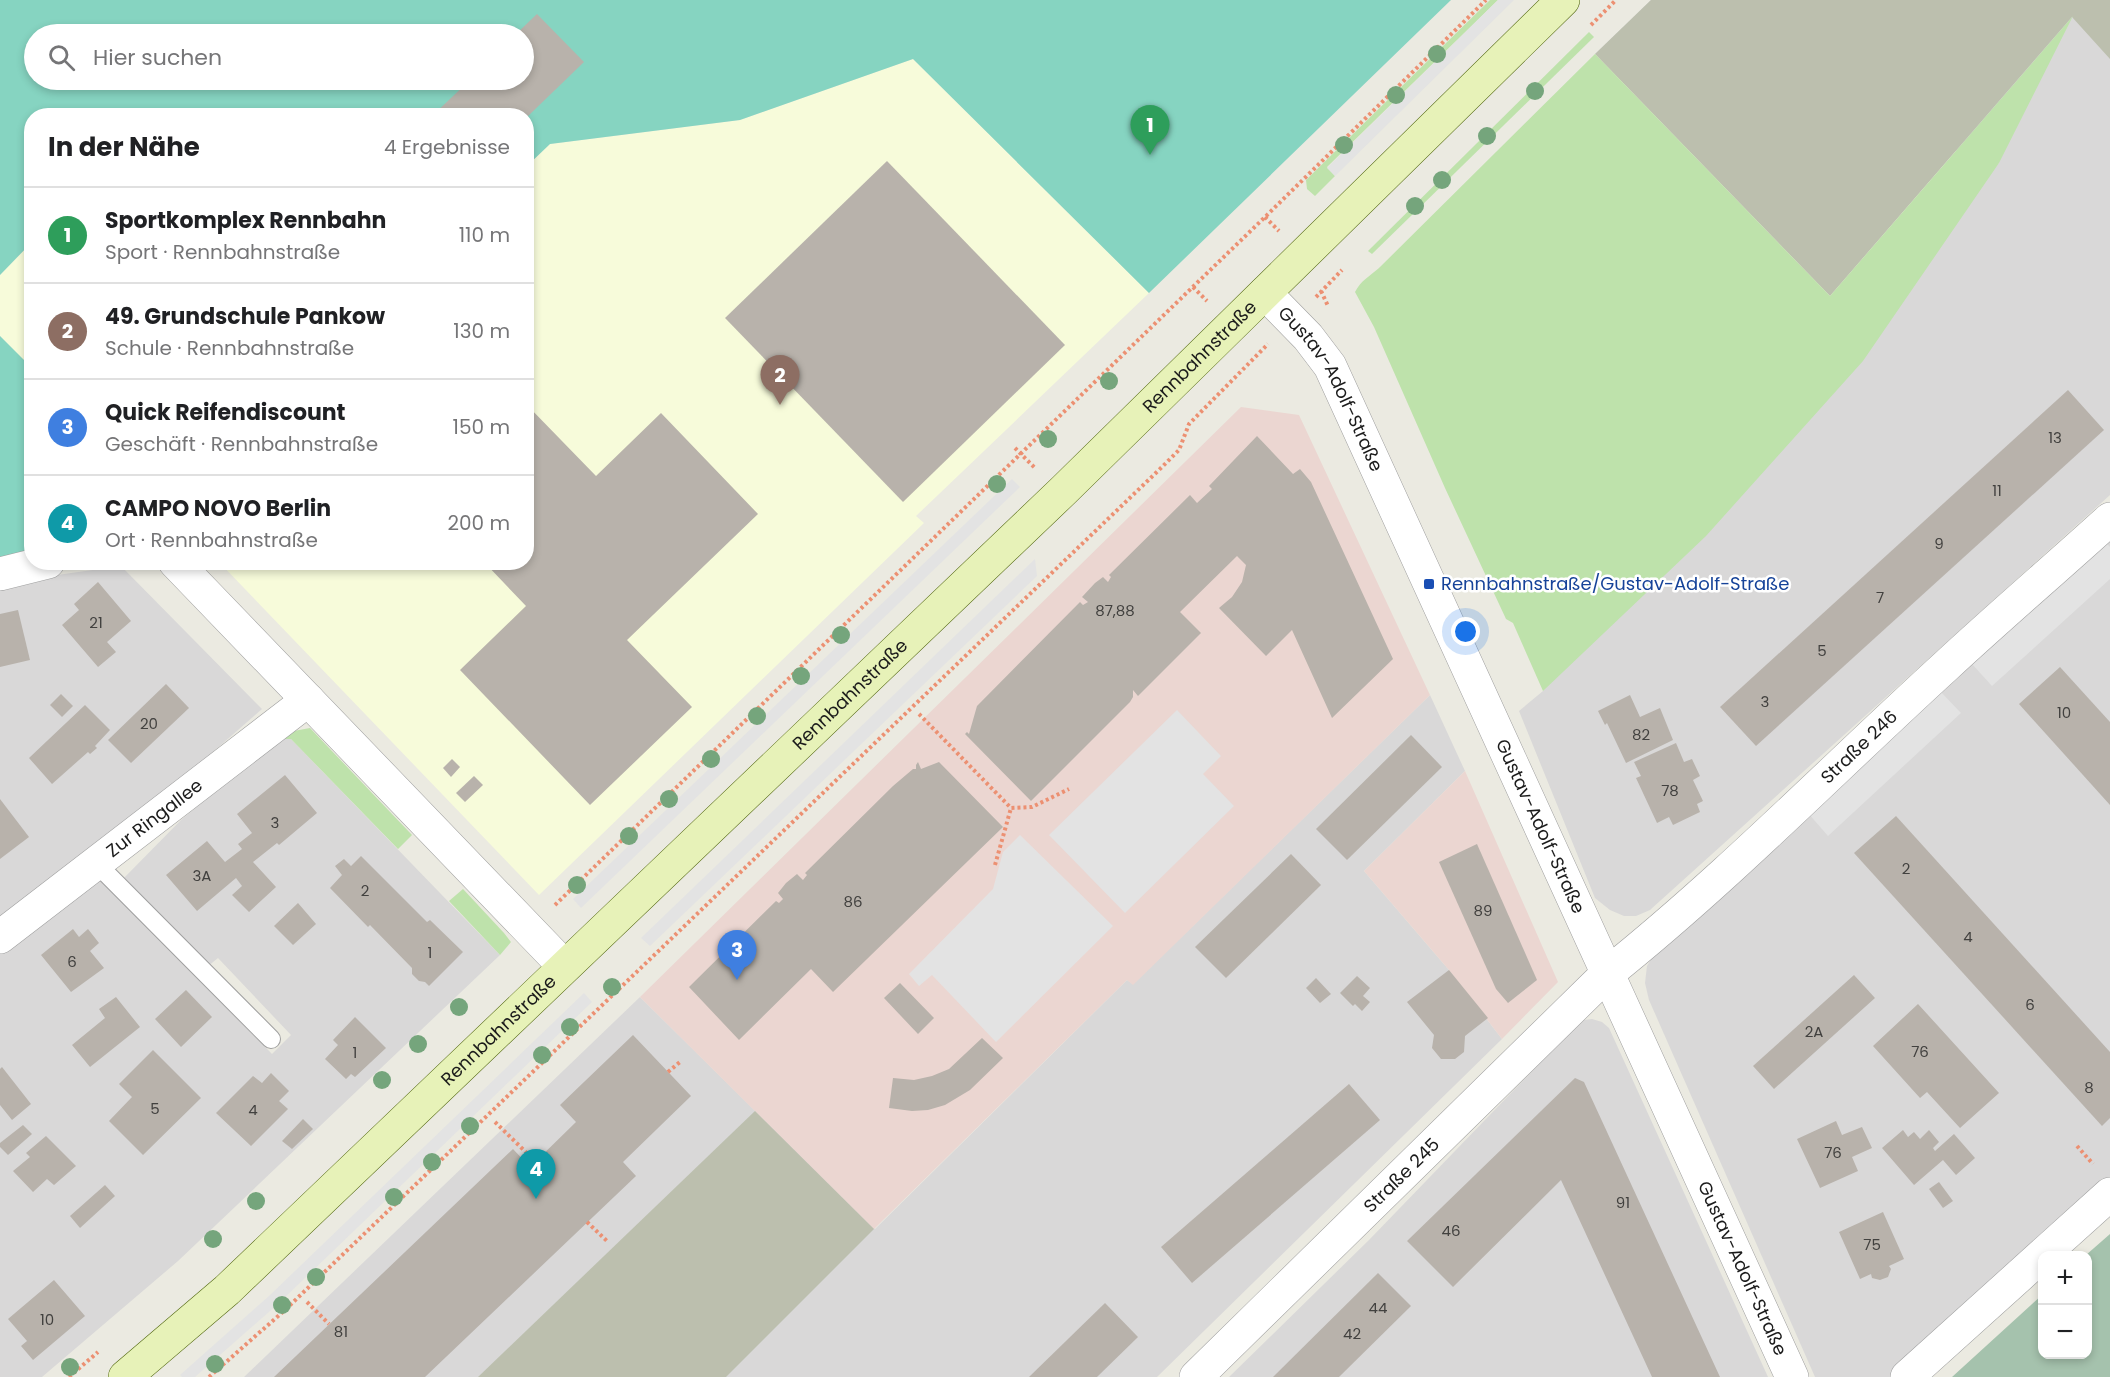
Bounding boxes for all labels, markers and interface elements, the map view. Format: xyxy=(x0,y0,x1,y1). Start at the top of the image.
search box xyxy=(24,24,534,90)
icon: search xyxy=(45,41,78,74)
text: Hier suchen xyxy=(93,42,222,73)
pin: 1 xyxy=(1130,106,1170,155)
text: In der Nähe xyxy=(48,129,200,165)
text: 4 Ergebnisse xyxy=(384,133,510,161)
text: Sportkomplex Rennbahn xyxy=(105,205,386,236)
text: 1 xyxy=(64,221,71,249)
text: 110 m xyxy=(459,221,510,249)
text: Sport · Rennbahnstraße xyxy=(105,238,340,266)
street label: Rennbahnstraße xyxy=(1137,295,1262,418)
text: 49. Grundschule Pankow xyxy=(105,301,385,332)
street label: Gustav-Adolf-Straße xyxy=(1273,301,1390,475)
text: 2 xyxy=(62,317,73,345)
text: 130 m xyxy=(453,317,510,345)
text: Schule · Rennbahnstraße xyxy=(105,334,354,362)
pin: 2 xyxy=(760,356,800,405)
text: Quick Reifendiscount xyxy=(105,397,346,428)
text: 3 xyxy=(61,413,74,441)
text: 150 m xyxy=(453,413,510,441)
house number: 13 xyxy=(2048,427,2062,448)
text: Geschäft · Rennbahnstraße xyxy=(105,430,378,458)
house number: 11 xyxy=(1992,480,2002,501)
text: CAMPO NOVO Berlin xyxy=(105,493,331,524)
text: 4 xyxy=(61,509,74,537)
text: 200 m xyxy=(447,509,510,537)
text: Ort · Rennbahnstraße xyxy=(105,526,318,554)
house number: 9 xyxy=(1934,533,1944,554)
place label: Rennbahnstraße/Gustav-Adolf-Straße xyxy=(1441,571,1790,596)
marker: Rennbahnstraße/Gustav-Adolf-Straße xyxy=(1422,577,1436,591)
house number: 7 xyxy=(1876,587,1884,608)
house number: 87,88 xyxy=(1095,600,1135,621)
house number: 21 xyxy=(89,612,103,633)
your location xyxy=(1451,617,1480,646)
street label: Rennbahnstraße xyxy=(787,633,913,755)
house number: 5 xyxy=(1817,640,1827,661)
house number: 3 xyxy=(1761,691,1769,712)
house number: 10 xyxy=(2057,702,2071,723)
street label: Straße 246 xyxy=(1815,704,1903,789)
house number: 20 xyxy=(140,713,158,734)
house number: 82 xyxy=(1632,724,1650,745)
street label: Gustav-Adolf-Straße xyxy=(1490,735,1592,917)
street label: Zur Ringallee xyxy=(101,773,208,863)
house number: 78 xyxy=(1661,780,1679,801)
house number: 3 xyxy=(271,812,279,833)
house number: 2 xyxy=(1902,858,1910,879)
house number: 3A xyxy=(193,865,211,886)
house number: 2 xyxy=(361,880,369,901)
house number: 86 xyxy=(844,891,863,912)
house number: 89 xyxy=(1474,900,1492,921)
house number: 4 xyxy=(1963,926,1973,947)
pin: 3 xyxy=(718,930,756,980)
house number: 1 xyxy=(428,942,432,963)
house number: 6 xyxy=(67,951,77,972)
street label: Rennbahnstraße xyxy=(435,969,562,1091)
house number: 6 xyxy=(2025,994,2035,1015)
house number: 2A xyxy=(1805,1021,1823,1042)
house number: 76 xyxy=(1911,1041,1929,1062)
house number: 1 xyxy=(353,1042,357,1063)
house number: 8 xyxy=(2084,1077,2094,1098)
house number: 5 xyxy=(150,1098,160,1119)
house number: 4 xyxy=(248,1099,258,1120)
street label: Straße 245 xyxy=(1358,1132,1445,1218)
house number: 76 xyxy=(1824,1142,1842,1163)
pin: 4 xyxy=(516,1150,556,1199)
street label: Gustav-Adolf-Straße xyxy=(1692,1177,1794,1359)
house number: 91 xyxy=(1616,1192,1630,1213)
house number: 46 xyxy=(1442,1220,1460,1241)
house number: 75 xyxy=(1863,1234,1881,1255)
map controls xyxy=(2038,1251,2092,1359)
button: + xyxy=(2038,1251,2092,1305)
house number: 44 xyxy=(1369,1297,1387,1318)
button: − xyxy=(2038,1305,2092,1359)
house number: 10 xyxy=(40,1309,54,1330)
house number: 81 xyxy=(334,1321,348,1342)
house number: 42 xyxy=(1343,1323,1361,1344)

